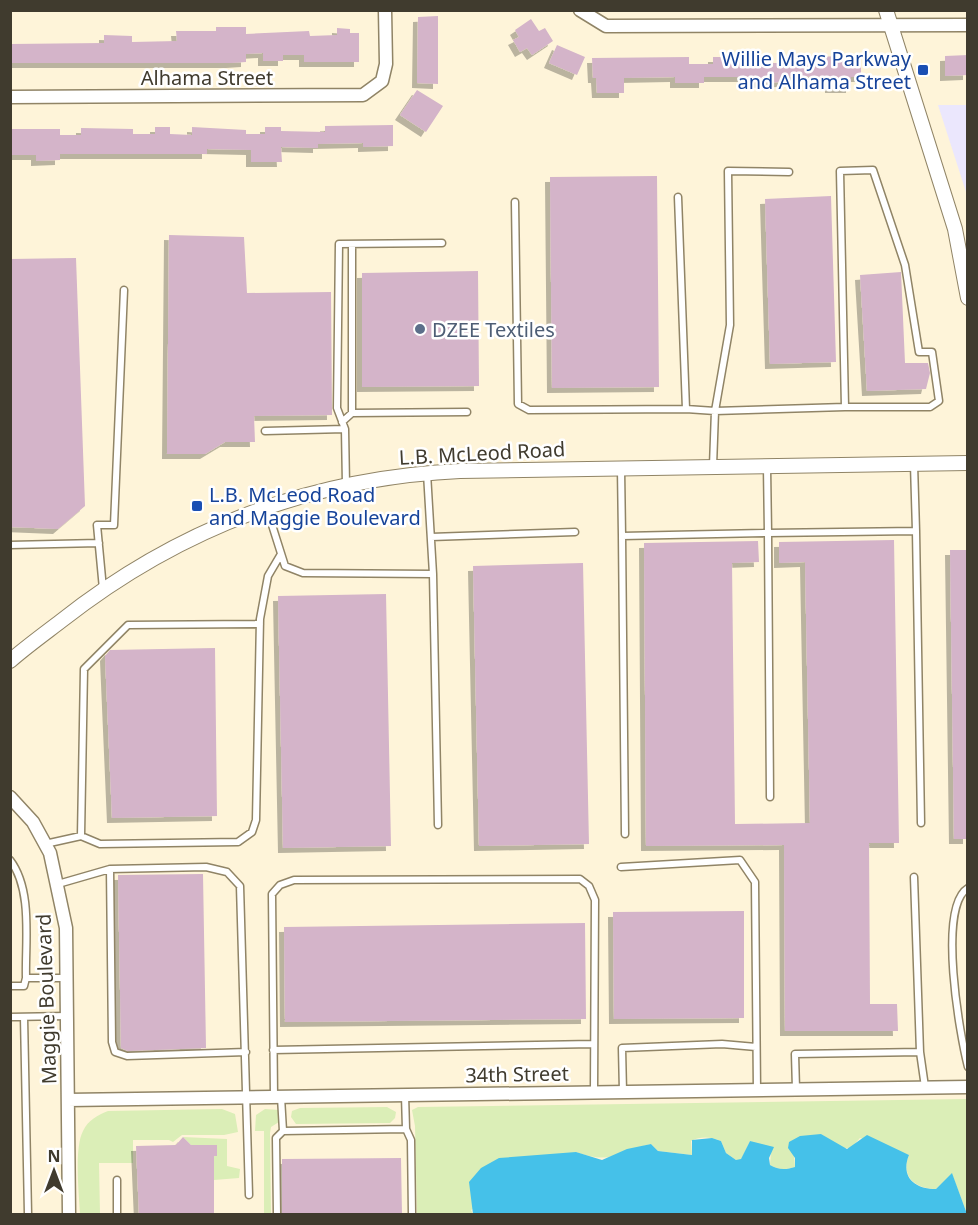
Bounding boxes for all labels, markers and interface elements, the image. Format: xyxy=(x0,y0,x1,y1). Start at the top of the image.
place label: Willie Mays Parkway and Alhama Street xyxy=(722,45,912,95)
marker: Willie Mays Parkway and Alhama Street xyxy=(916,63,930,77)
street label: Alhama Street xyxy=(141,64,273,91)
place label: DZEE Textiles xyxy=(432,316,555,343)
marker: DZEE Textiles xyxy=(413,322,427,336)
street label: L.B. McLeod Road xyxy=(398,435,566,471)
place label: L.B. McLeod Road and Maggie Boulevard xyxy=(209,481,421,531)
marker: L.B. McLeod Road and Maggie Boulevard xyxy=(190,499,204,513)
street label: Maggie Boulevard xyxy=(30,913,62,1085)
street label: 34th Street xyxy=(465,1060,569,1088)
north arrow xyxy=(24,1141,84,1201)
text: N xyxy=(47,1145,61,1167)

